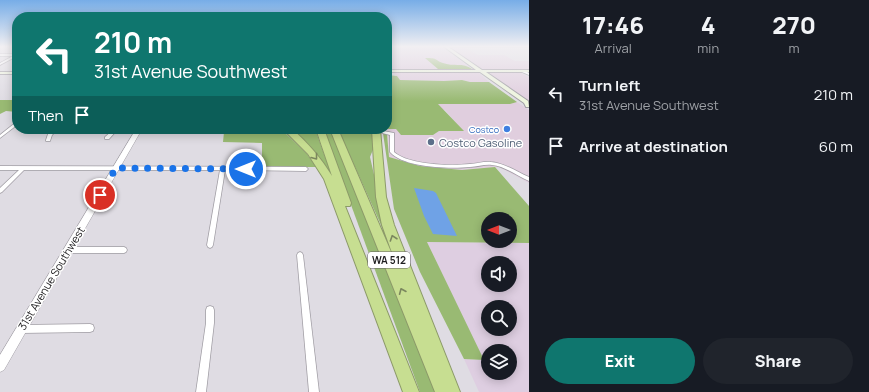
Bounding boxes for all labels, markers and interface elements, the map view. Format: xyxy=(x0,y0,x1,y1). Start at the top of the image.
text: 17:46 xyxy=(582,8,644,41)
text: 4 xyxy=(701,8,716,41)
text: 270 xyxy=(772,8,816,41)
text: 210 m xyxy=(94,23,172,61)
icon: left xyxy=(28,28,80,80)
text: Arrival xyxy=(595,39,632,57)
text: min xyxy=(697,39,719,57)
text: m xyxy=(789,39,800,57)
text: 31st Avenue Southwest xyxy=(94,59,287,83)
text: Turn left xyxy=(579,75,641,96)
icon: left xyxy=(545,83,567,105)
text: 210 m xyxy=(814,84,853,105)
text: 31st Avenue Southwest xyxy=(579,96,719,114)
icon: arrive xyxy=(71,104,93,126)
text: Then xyxy=(28,105,63,126)
place label: Costco xyxy=(469,123,499,136)
marker: Costco xyxy=(502,124,512,134)
place label: Costco Gasoline xyxy=(439,135,523,150)
icon: arrive xyxy=(545,135,567,157)
text: Arrive at destination xyxy=(579,136,728,157)
text: 60 m xyxy=(819,136,853,157)
marker: Costco Gasoline xyxy=(426,137,436,147)
position arrow xyxy=(225,148,267,190)
one-way arrow xyxy=(310,152,317,159)
pin xyxy=(83,178,117,212)
icon: arrive xyxy=(89,184,111,206)
north arrow xyxy=(481,212,517,248)
map controls xyxy=(481,212,517,380)
street label: 31st Avenue Southwest xyxy=(14,223,88,333)
one-way arrow xyxy=(389,234,398,241)
road number: WA 512 xyxy=(368,252,410,268)
button: sound xyxy=(481,256,517,292)
one-way arrow xyxy=(399,288,407,295)
button: search xyxy=(481,300,517,336)
button: Exit xyxy=(545,338,695,384)
button: Share xyxy=(703,338,853,384)
button: layers xyxy=(481,344,517,380)

